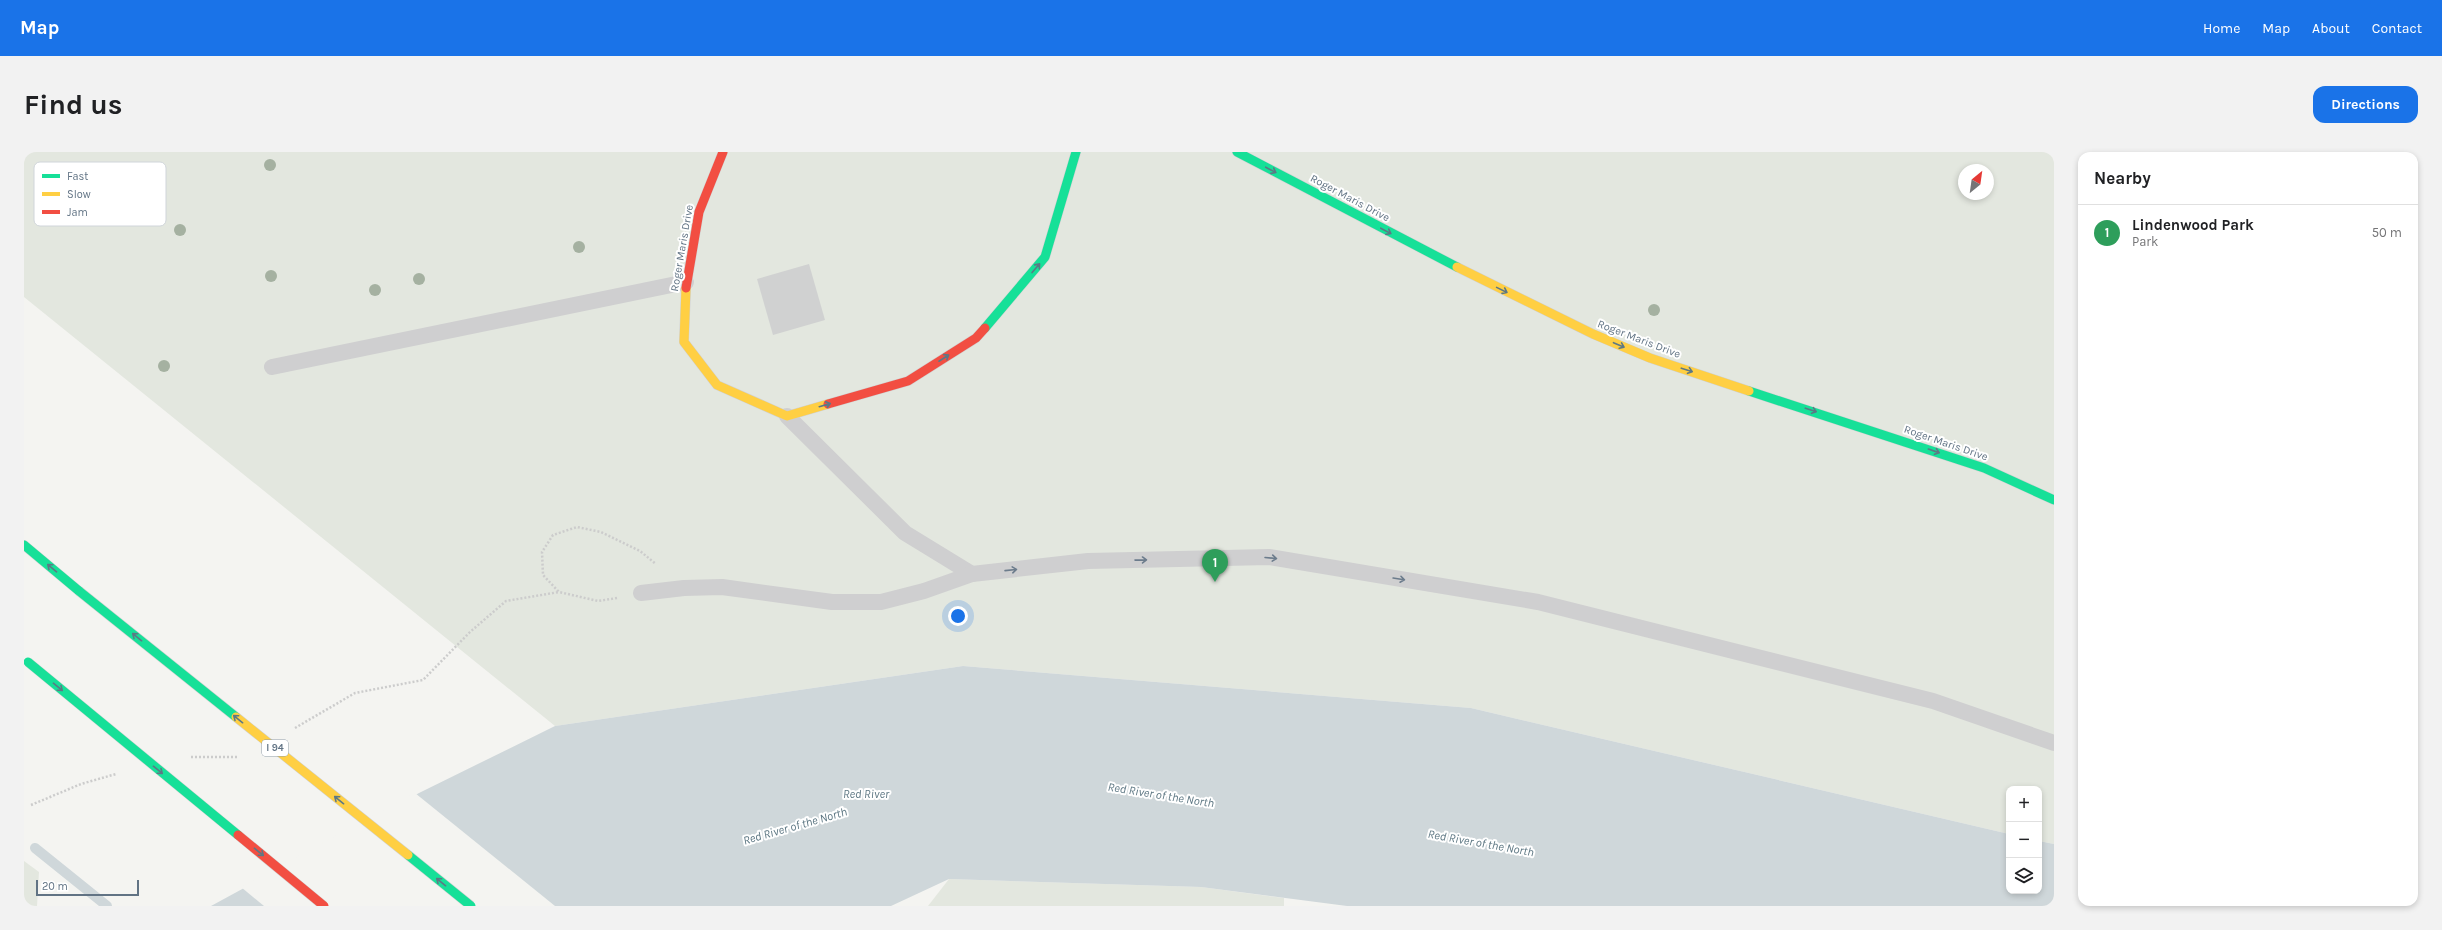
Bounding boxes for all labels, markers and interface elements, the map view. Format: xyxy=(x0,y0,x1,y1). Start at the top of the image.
text: Map xyxy=(20,17,59,39)
text: Home xyxy=(2203,20,2240,37)
text: Map xyxy=(2262,20,2290,37)
text: About xyxy=(2312,20,2350,37)
text: Contact xyxy=(2372,20,2422,37)
button: Directions xyxy=(2313,86,2418,123)
text: Find us xyxy=(24,88,123,121)
legend xyxy=(34,162,166,226)
north arrow xyxy=(1958,164,1994,200)
one-way arrow xyxy=(1265,167,1277,175)
text: Nearby xyxy=(2094,168,2151,188)
text: Fast xyxy=(67,170,88,183)
street label: Roger Maris Drive xyxy=(1308,172,1392,225)
text: Slow xyxy=(67,188,91,201)
street label: Roger Maris Drive xyxy=(668,203,696,292)
text: Jam xyxy=(67,206,88,219)
text: Lindenwood Park xyxy=(2132,216,2254,234)
text: 1 xyxy=(2105,225,2109,240)
text: 50 m xyxy=(2372,225,2402,240)
one-way arrow xyxy=(1380,228,1392,235)
text: Park xyxy=(2132,234,2158,249)
one-way arrow xyxy=(1032,262,1041,273)
one-way arrow xyxy=(1496,286,1508,294)
street label: Roger Maris Drive xyxy=(1596,317,1683,361)
one-way arrow xyxy=(1613,342,1625,350)
one-way arrow xyxy=(939,354,950,362)
one-way arrow xyxy=(1680,367,1693,374)
one-way arrow xyxy=(818,401,831,409)
one-way arrow xyxy=(1804,407,1817,414)
street label: Roger Maris Drive xyxy=(1902,423,1990,464)
one-way arrow xyxy=(1927,448,1940,455)
pin: 1 xyxy=(1202,549,1228,582)
one-way arrow xyxy=(1264,555,1277,562)
one-way arrow xyxy=(1134,556,1147,564)
one-way arrow xyxy=(46,563,57,572)
one-way arrow xyxy=(1004,566,1017,573)
one-way arrow xyxy=(1392,575,1405,583)
your location xyxy=(948,606,968,626)
one-way arrow xyxy=(131,633,142,642)
one-way arrow xyxy=(52,683,63,692)
one-way arrow xyxy=(233,714,244,723)
road number: I 94 xyxy=(262,740,288,756)
one-way arrow xyxy=(153,765,164,774)
water label: Red River of the North xyxy=(1107,780,1215,810)
map controls xyxy=(2006,786,2042,894)
button: + xyxy=(2006,786,2042,822)
water label: Red River xyxy=(843,787,890,801)
one-way arrow xyxy=(334,796,345,804)
water label: Red River of the North xyxy=(741,804,849,848)
button: − xyxy=(2006,822,2042,858)
water label: Red River of the North xyxy=(1427,827,1535,859)
one-way arrow xyxy=(253,848,264,857)
button: layers xyxy=(2006,858,2042,894)
one-way arrow xyxy=(435,877,446,886)
scale bar xyxy=(36,878,139,897)
text: 20 m xyxy=(42,880,68,893)

